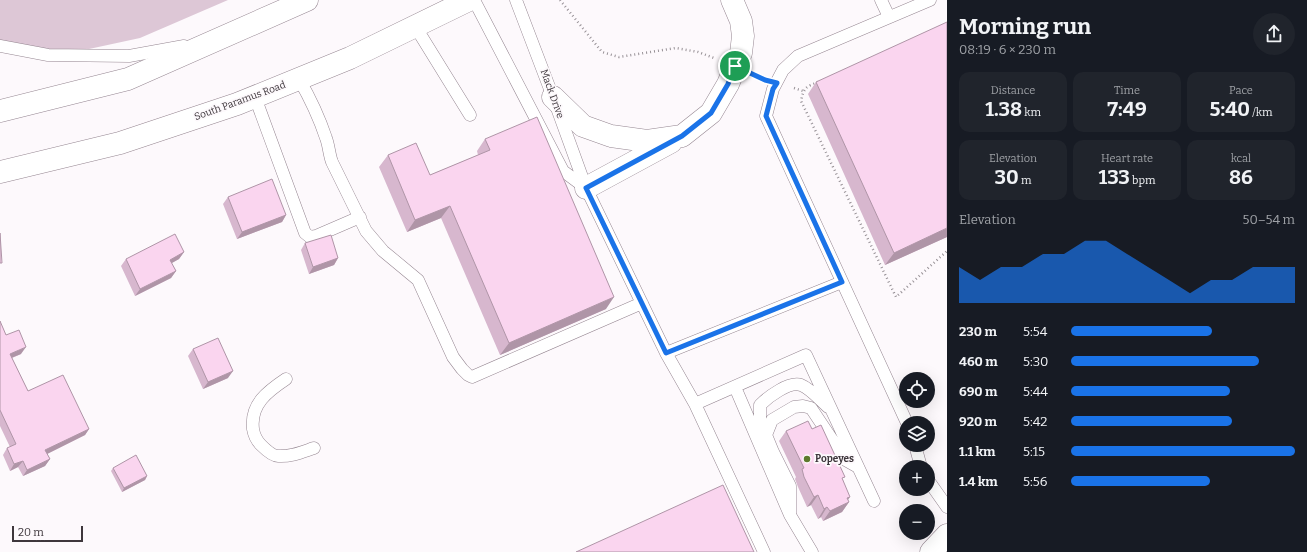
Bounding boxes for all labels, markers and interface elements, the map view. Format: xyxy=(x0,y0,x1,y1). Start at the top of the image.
text: Morning run xyxy=(959,13,1091,40)
button: share xyxy=(1253,13,1295,55)
text: 08:19 · 6 × 230 m xyxy=(959,42,1056,57)
pin xyxy=(718,49,752,83)
icon: arrive xyxy=(724,55,746,77)
street label: Mack Drive xyxy=(538,68,566,120)
street label: South Paramus Road xyxy=(193,79,287,123)
text: Distance xyxy=(991,84,1035,97)
text: Time xyxy=(1114,84,1140,97)
text: Pace xyxy=(1229,84,1253,97)
text: 1.38 xyxy=(985,97,1022,121)
text: 7:49 xyxy=(1107,97,1147,121)
text: 5:40 xyxy=(1210,97,1250,121)
text: km xyxy=(1022,106,1041,119)
text: /km xyxy=(1250,106,1272,119)
text: Elevation xyxy=(989,152,1037,165)
text: Heart rate xyxy=(1101,152,1153,165)
text: kcal xyxy=(1231,152,1251,165)
text: 30 xyxy=(995,165,1019,189)
text: 133 xyxy=(1099,165,1130,189)
text: 86 xyxy=(1229,165,1253,189)
text: m xyxy=(1019,174,1031,187)
text: bpm xyxy=(1130,174,1155,187)
text: Elevation xyxy=(959,212,1016,227)
text: 50–54 m xyxy=(1243,212,1295,227)
text: 230 m xyxy=(959,324,997,339)
text: 5:54 xyxy=(1023,324,1047,339)
text: 460 m xyxy=(959,354,998,369)
text: 5:30 xyxy=(1023,354,1048,369)
map controls xyxy=(899,372,935,540)
button: locate xyxy=(899,372,935,408)
text: 690 m xyxy=(959,384,997,399)
text: 5:44 xyxy=(1023,384,1048,399)
text: 920 m xyxy=(959,414,997,429)
text: 5:42 xyxy=(1023,414,1047,429)
button: layers xyxy=(899,416,935,452)
text: 1.1 km xyxy=(959,444,995,459)
text: 5:15 xyxy=(1023,444,1045,459)
place label: Popeyes xyxy=(815,453,854,465)
marker: Popeyes xyxy=(802,454,812,464)
button: + xyxy=(899,460,935,496)
text: 1.4 km xyxy=(959,474,998,489)
text: 5:56 xyxy=(1023,474,1047,489)
button: − xyxy=(899,504,935,540)
scale bar xyxy=(12,524,83,543)
text: 20 m xyxy=(18,526,44,539)

